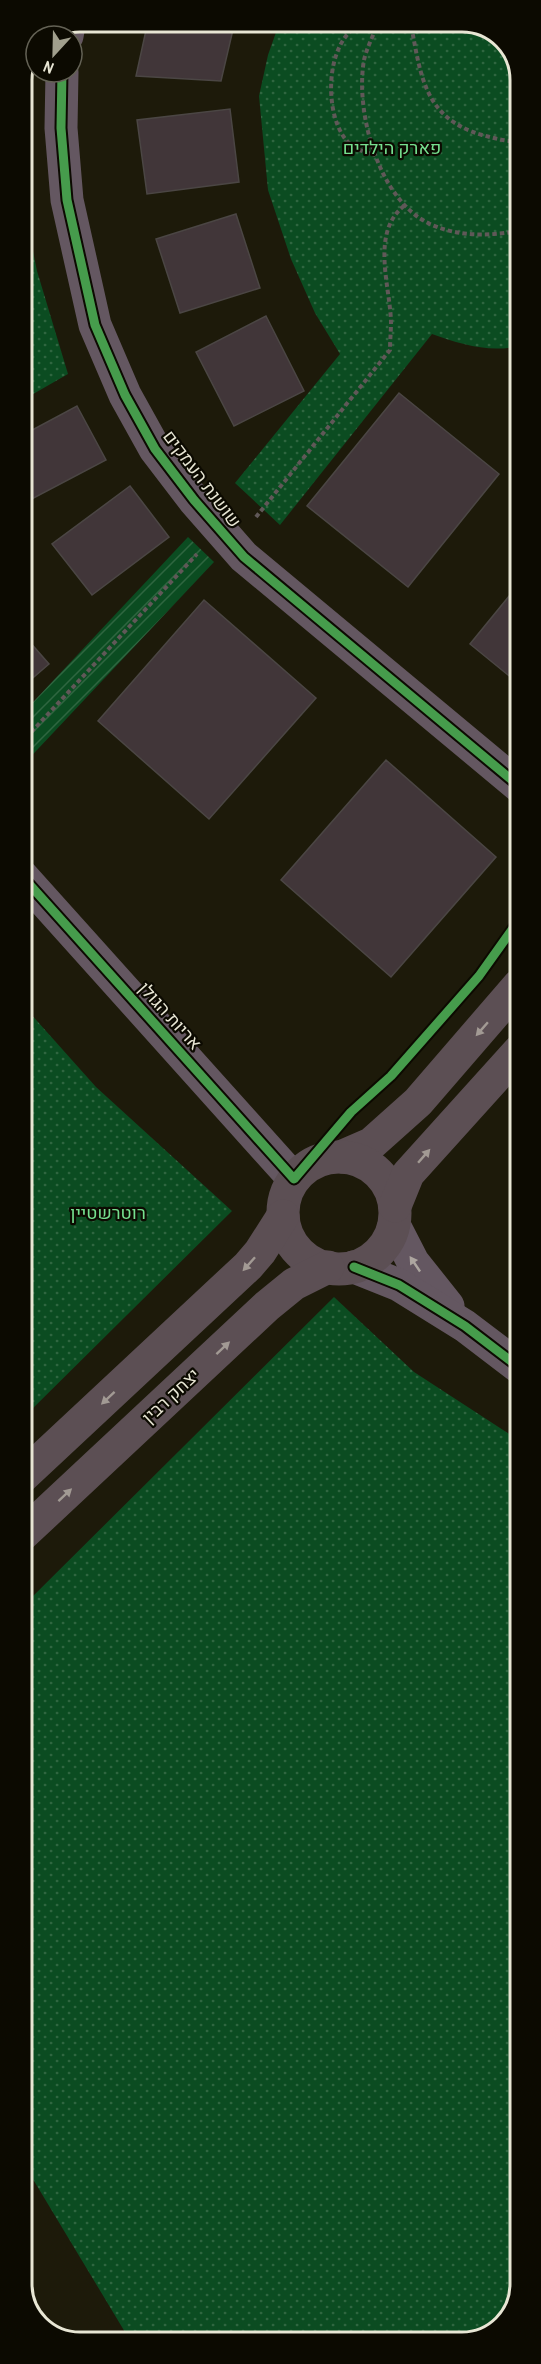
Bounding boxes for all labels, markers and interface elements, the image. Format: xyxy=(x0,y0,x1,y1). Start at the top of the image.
north arrow xyxy=(24,24,84,84)
text: N xyxy=(40,56,57,80)
park label: פארק הילדים xyxy=(343,135,441,160)
street label: שושנת העמקים xyxy=(157,425,247,533)
street label: אריות הגולן xyxy=(133,976,208,1055)
one-way arrow xyxy=(475,1022,489,1037)
one-way arrow xyxy=(417,1149,430,1164)
park label: רוטרשטיין xyxy=(70,1200,146,1225)
one-way arrow xyxy=(242,1256,256,1271)
one-way arrow xyxy=(410,1256,421,1272)
one-way arrow xyxy=(216,1342,230,1356)
street label: יצחק רבין xyxy=(136,1362,205,1429)
one-way arrow xyxy=(101,1391,116,1404)
one-way arrow xyxy=(57,1489,71,1503)

